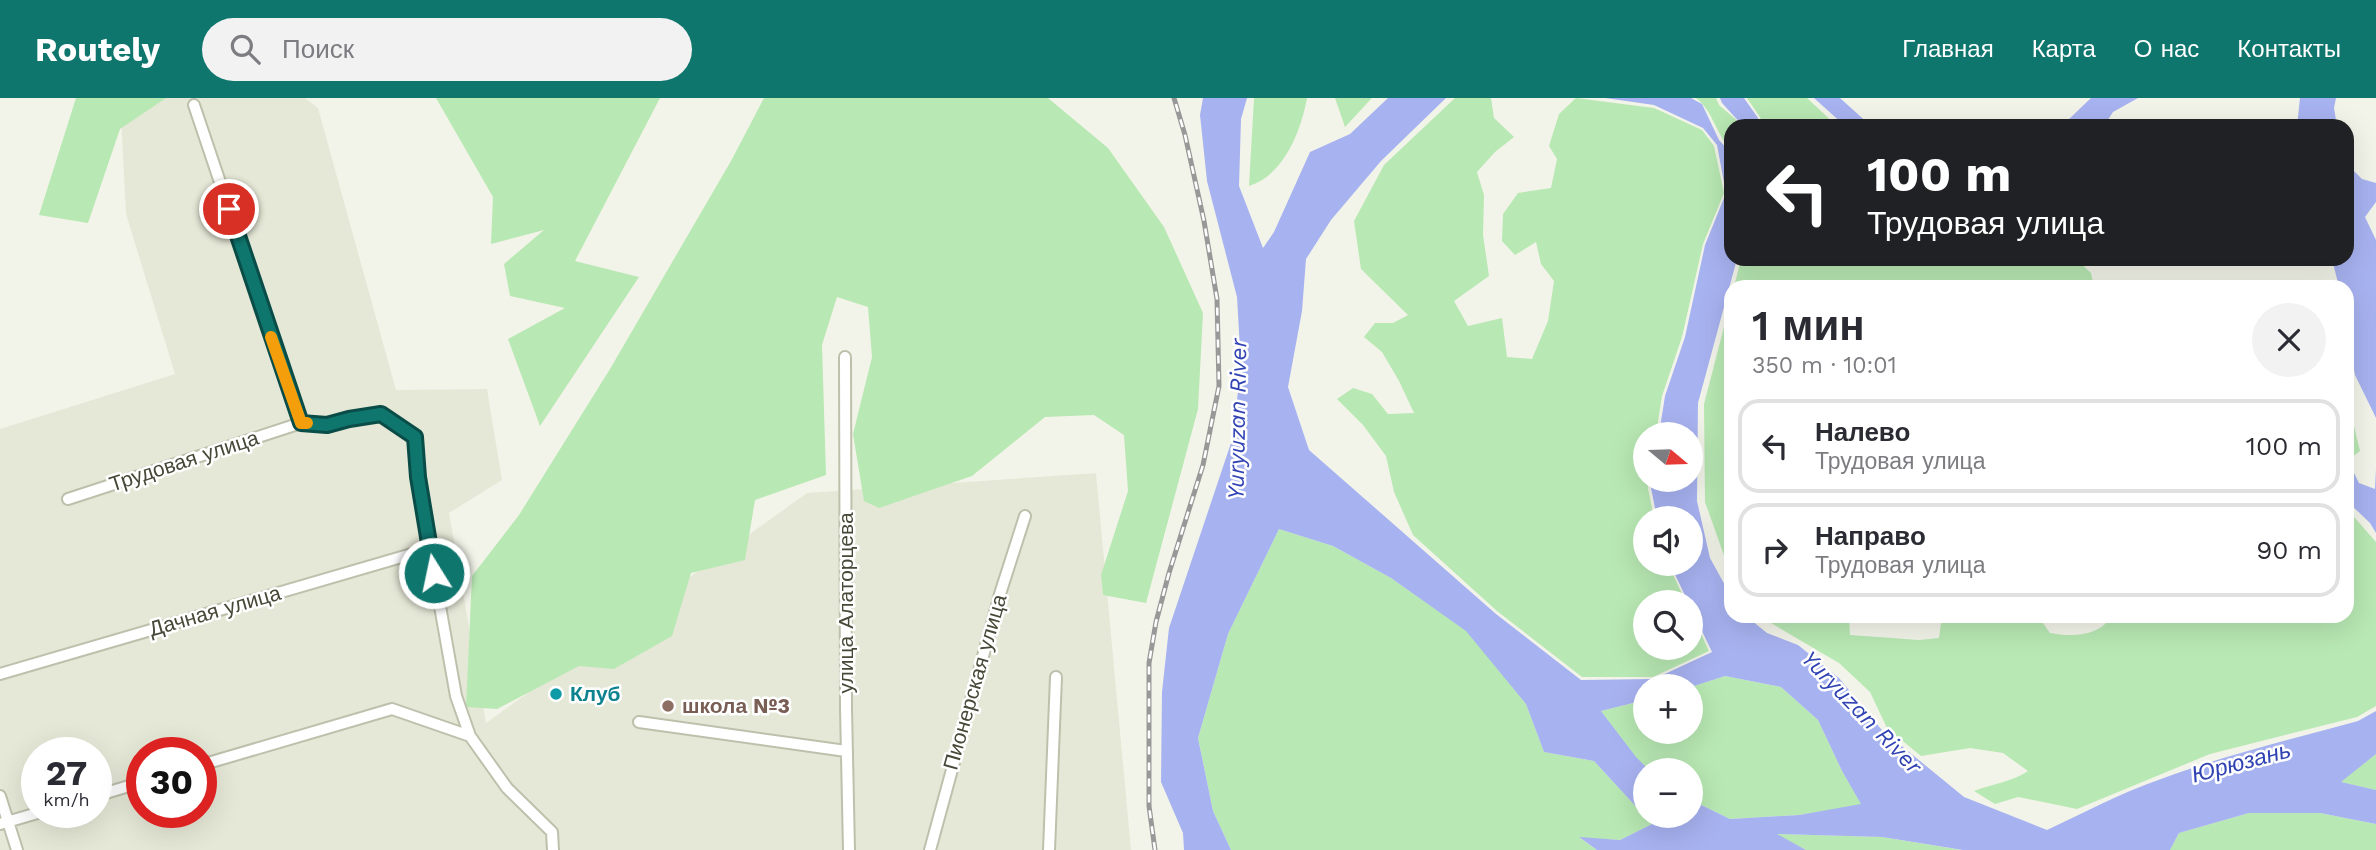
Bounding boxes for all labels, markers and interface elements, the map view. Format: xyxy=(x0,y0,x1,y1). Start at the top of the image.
search box xyxy=(202,18,692,81)
text: Routely xyxy=(35,30,160,69)
icon: search xyxy=(226,30,264,68)
text: Поиск xyxy=(282,34,354,64)
text: Главная xyxy=(1902,35,1994,63)
text: Карта xyxy=(2032,35,2096,63)
text: О нас xyxy=(2134,35,2199,63)
text: Контакты xyxy=(2237,35,2341,63)
text: 100 m xyxy=(1867,145,2011,203)
icon: left xyxy=(1752,147,1843,238)
pin xyxy=(199,179,259,239)
icon: arrive xyxy=(210,190,248,228)
text: Трудовая улица xyxy=(1867,204,2104,242)
text: 1 мин xyxy=(1752,301,1865,350)
button: close xyxy=(2252,303,2326,377)
water label: Yuryuzan River xyxy=(1223,337,1252,500)
text: 350 m · 10:01 xyxy=(1752,352,1897,379)
text: Налево xyxy=(1815,417,1910,447)
north arrow xyxy=(1633,422,1703,492)
map controls xyxy=(1633,422,1703,828)
street label: Трудовая улица xyxy=(106,424,262,496)
icon: left xyxy=(1756,427,1794,465)
text: 100 m xyxy=(2246,431,2322,461)
text: Трудовая улица xyxy=(1815,448,1986,475)
button: sound xyxy=(1633,506,1703,576)
street label: улица Алаторцева xyxy=(833,512,858,694)
text: Направо xyxy=(1815,521,1926,551)
icon: right xyxy=(1756,531,1794,569)
text: 90 m xyxy=(2256,535,2322,565)
position arrow xyxy=(397,536,471,610)
text: Трудовая улица xyxy=(1815,552,1986,579)
street label: Дачная улица xyxy=(146,580,284,641)
button: search xyxy=(1633,590,1703,660)
street label: Пионерская улица xyxy=(937,591,1012,773)
water label: Yuryuzan River xyxy=(1796,645,1928,780)
button: + xyxy=(1633,674,1703,744)
place label: Клуб xyxy=(570,681,621,706)
marker: Клуб xyxy=(548,686,564,702)
place label: школа №3 xyxy=(682,693,790,718)
marker: школа №3 xyxy=(660,698,676,714)
water label: Юрюзань xyxy=(2189,736,2294,789)
speed limit sign: 30 xyxy=(126,737,217,828)
text: 27 xyxy=(46,752,87,794)
button: − xyxy=(1633,758,1703,828)
text: km/h xyxy=(43,789,90,810)

